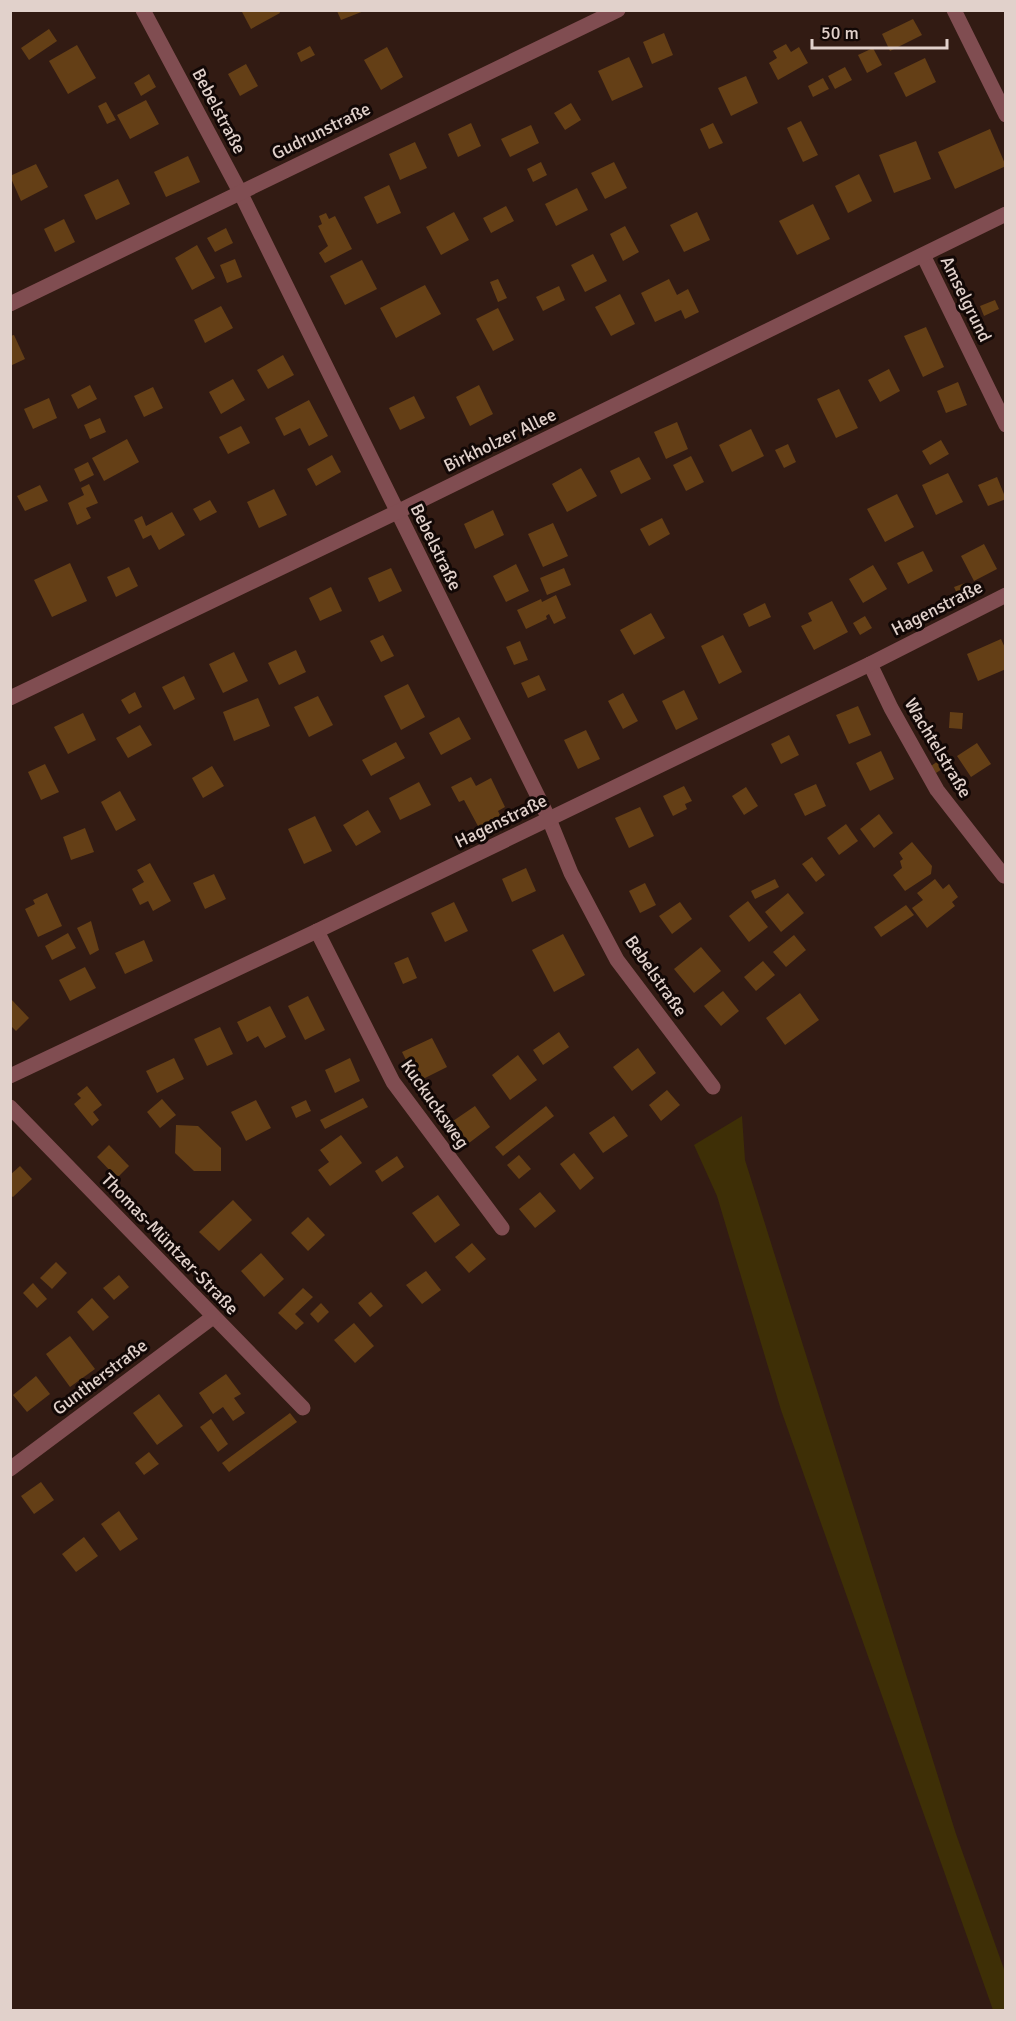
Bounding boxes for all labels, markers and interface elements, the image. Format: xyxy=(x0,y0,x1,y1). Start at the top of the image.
scale bar xyxy=(812,12,947,50)
text: 50 m xyxy=(821,22,859,44)
street label: Bebelstraße xyxy=(187,64,251,158)
street label: Gudrunstraße xyxy=(268,98,374,164)
street label: Amselgrund xyxy=(936,252,996,346)
street label: Birkholzer Allee xyxy=(440,403,560,477)
street label: Bebelstraße xyxy=(406,500,466,594)
street label: Hagenstraße xyxy=(888,576,986,640)
street label: Wachtelstraße xyxy=(900,694,976,802)
street label: Hagenstraße xyxy=(451,789,551,853)
street label: Bebelstraße xyxy=(620,931,692,1021)
street label: Kuckucksweg xyxy=(396,1055,474,1153)
street label: Thomas-Müntzer-Straße xyxy=(97,1169,243,1319)
street label: Guntherstraße xyxy=(48,1334,152,1420)

